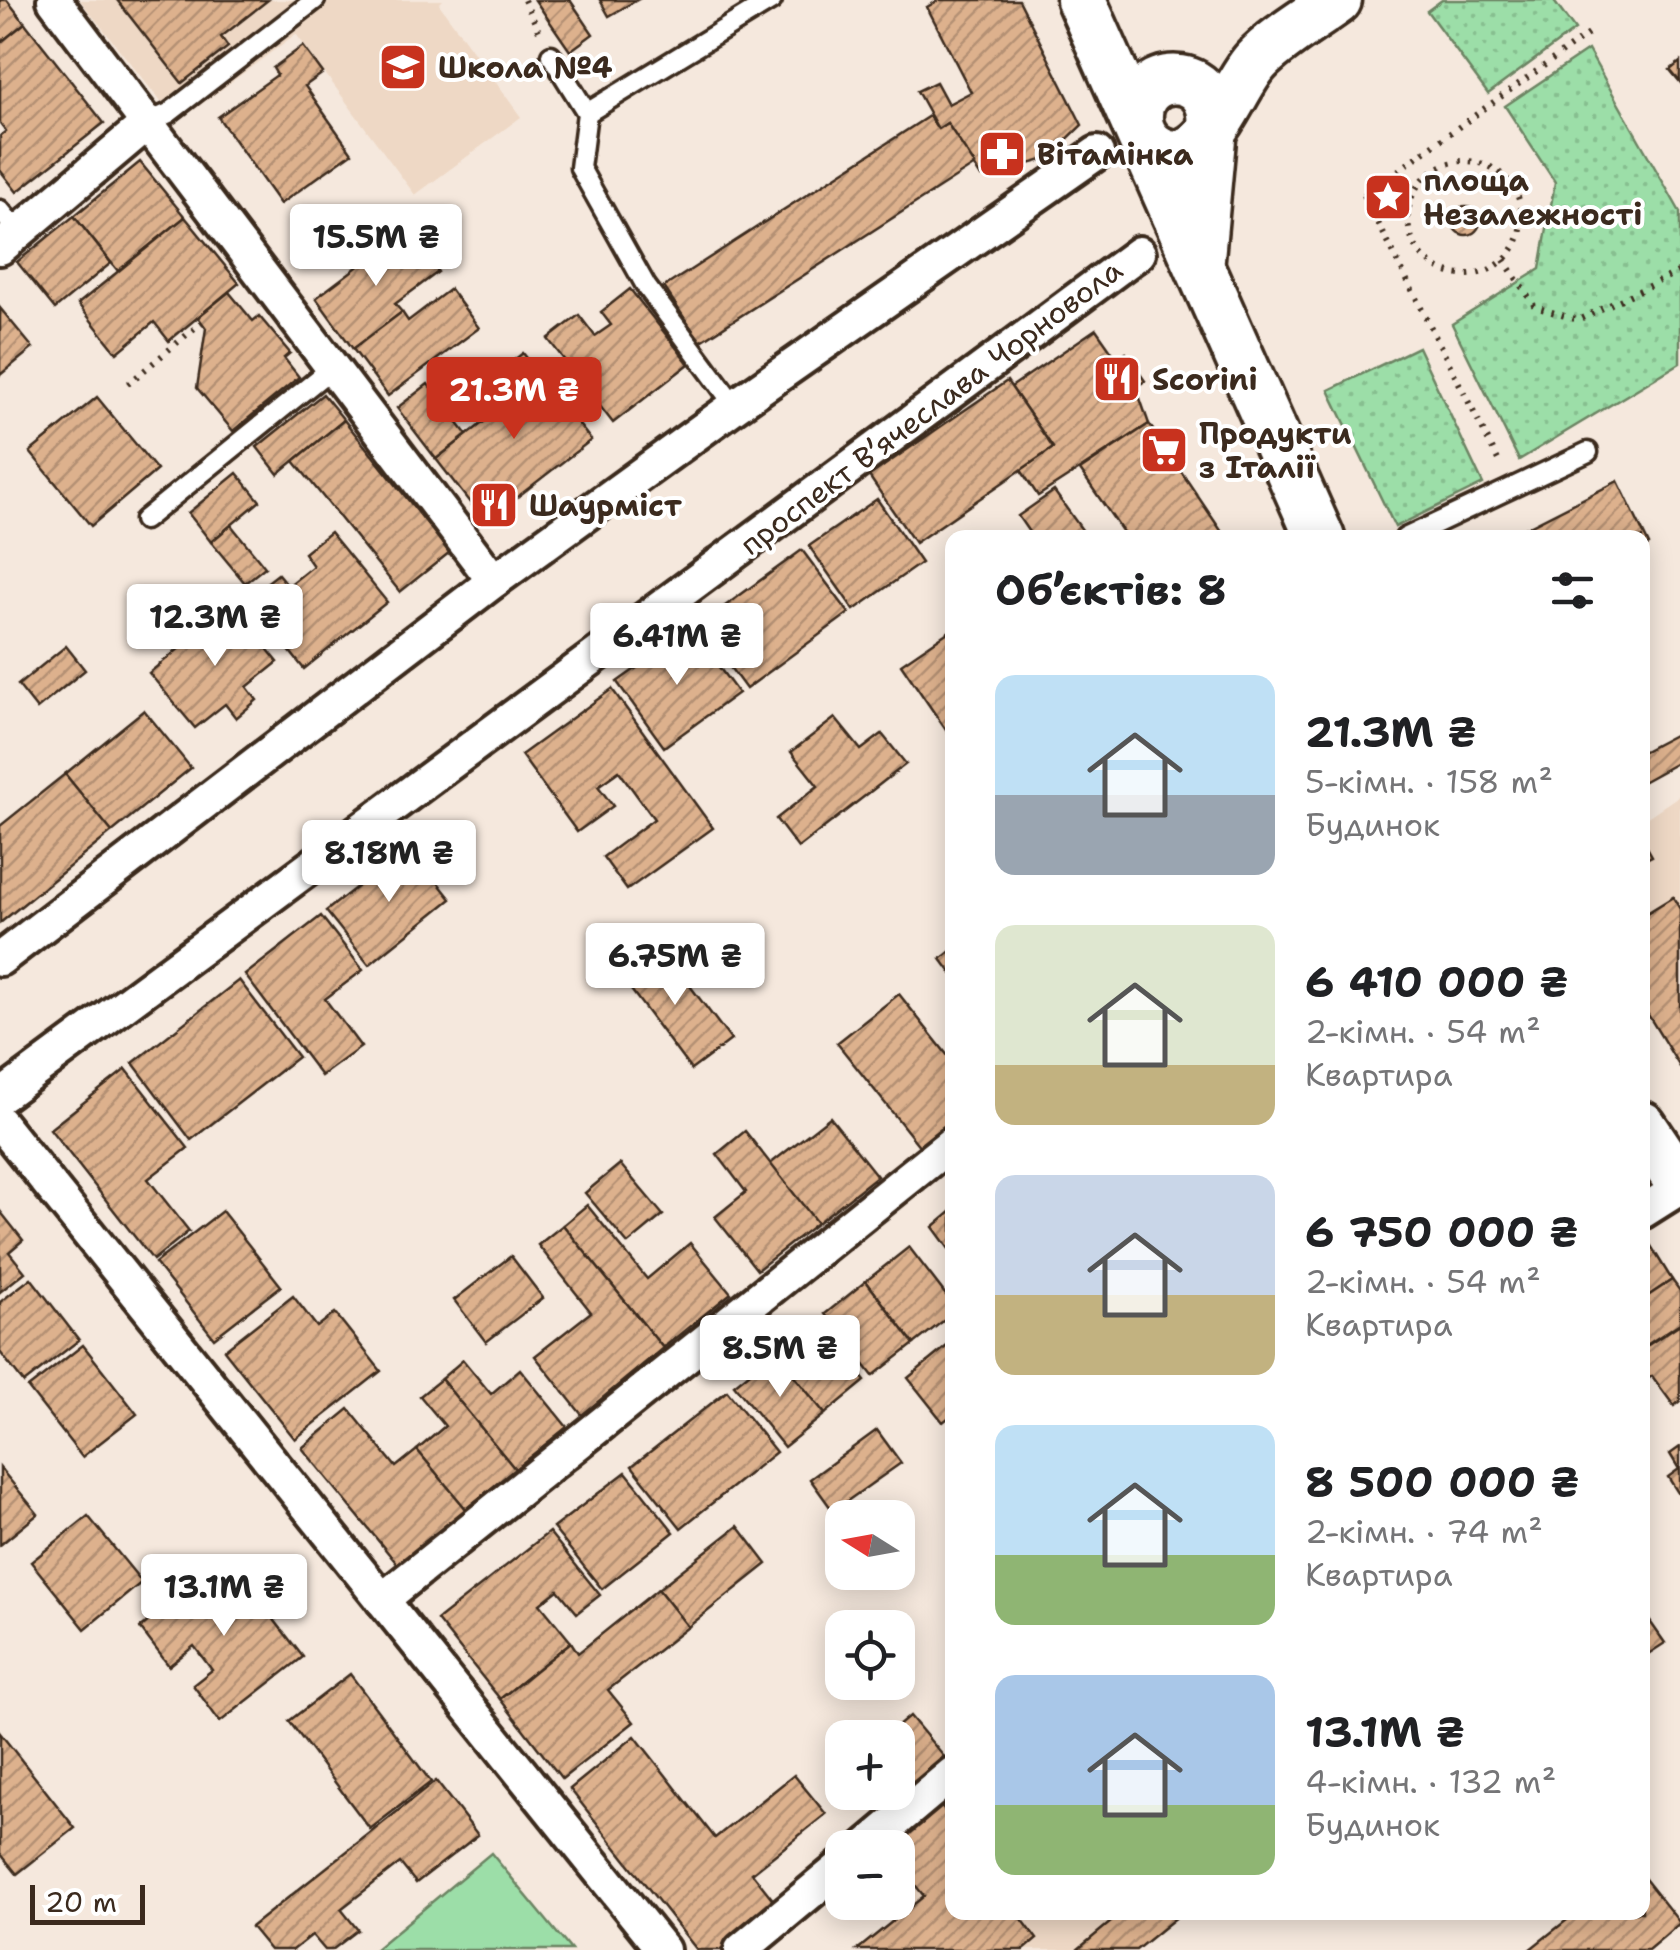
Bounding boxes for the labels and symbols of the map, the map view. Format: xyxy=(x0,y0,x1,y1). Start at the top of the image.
school or university icon: Школа №4 xyxy=(377,41,429,93)
place label: Школа №4 xyxy=(438,47,613,88)
pharmacy icon: Вітамінка xyxy=(976,128,1028,180)
place label: Вітамінка xyxy=(1037,134,1194,175)
place label: площа Незалежності xyxy=(1423,160,1642,235)
place icon: площа Незалежності xyxy=(1362,171,1414,223)
pin: 15.5M ₴ xyxy=(284,204,468,289)
street label: проспект Вʼячеслава Чорновола xyxy=(731,249,1131,565)
restaurant icon: Scorini xyxy=(1091,353,1143,405)
pin: 21.3M ₴ xyxy=(422,357,606,442)
place label: Scorini xyxy=(1152,359,1258,400)
place label: Продукти з Італії xyxy=(1199,413,1352,488)
supermarket icon: Продукти з Італії xyxy=(1138,424,1190,476)
restaurant icon: Шаурміст xyxy=(468,479,520,531)
place label: Шаурміст xyxy=(529,485,682,526)
pin: 12.3M ₴ xyxy=(123,584,307,669)
pin: 6.41M ₴ xyxy=(585,603,769,688)
pin: 8.18M ₴ xyxy=(297,820,481,905)
pin: 6.75M ₴ xyxy=(583,923,767,1008)
pin: 8.5M ₴ xyxy=(699,1315,861,1400)
north arrow xyxy=(825,1500,915,1590)
pin: 13.1M ₴ xyxy=(132,1554,316,1639)
scale bar xyxy=(30,1880,145,1924)

